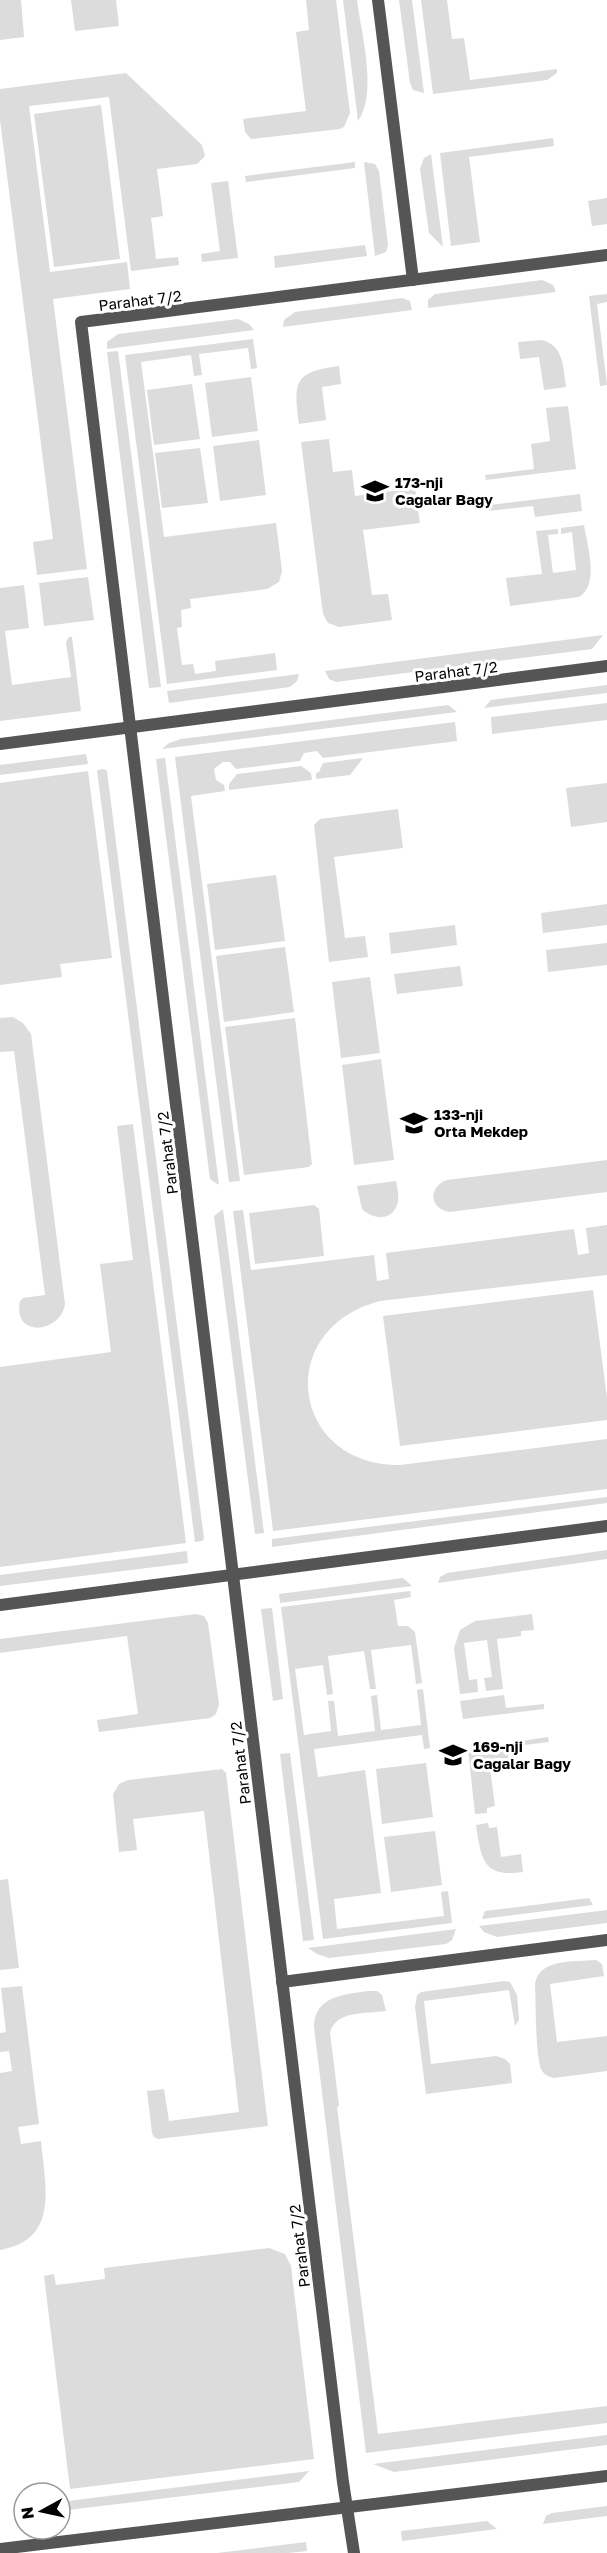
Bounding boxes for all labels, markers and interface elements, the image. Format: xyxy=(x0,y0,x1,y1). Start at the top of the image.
street label: Parahat 7/2 xyxy=(97,286,183,314)
place label: 173-nji Cagalar Bagy xyxy=(395,473,493,508)
school or university icon: 173-nji Cagalar Bagy xyxy=(360,476,390,506)
street label: Parahat 7/2 xyxy=(413,657,499,685)
place label: 133-nji Orta Mekdep xyxy=(434,1105,528,1140)
school or university icon: 133-nji Orta Mekdep xyxy=(399,1108,429,1138)
street label: Parahat 7/2 xyxy=(153,1110,181,1196)
street label: Parahat 7/2 xyxy=(226,1720,254,1806)
place label: 169-nji Cagalar Bagy xyxy=(473,1737,571,1772)
school or university icon: 169-nji Cagalar Bagy xyxy=(438,1740,468,1770)
street label: Parahat 7/2 xyxy=(285,2203,313,2289)
north arrow xyxy=(12,2481,72,2541)
text: N xyxy=(16,2506,38,2521)

